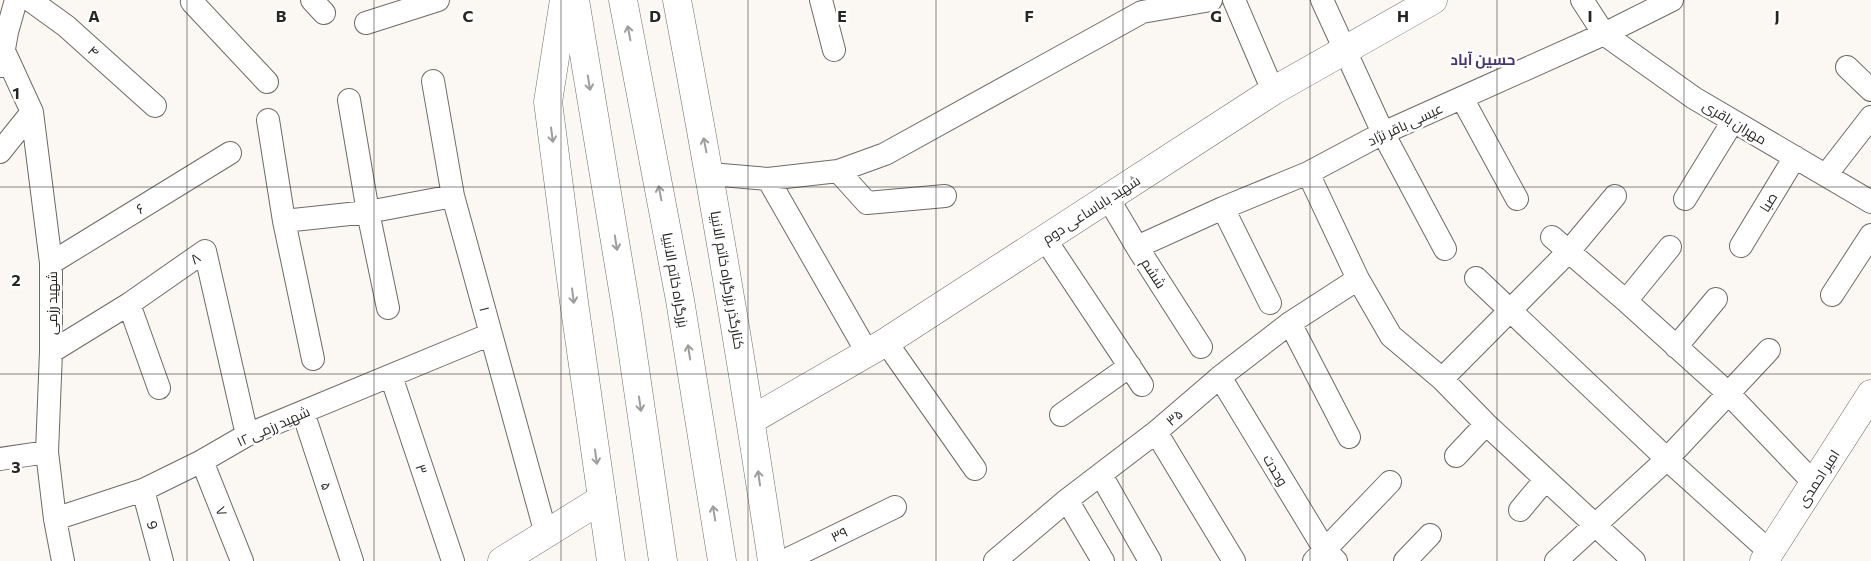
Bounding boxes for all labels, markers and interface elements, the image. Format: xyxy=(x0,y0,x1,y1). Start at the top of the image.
text: A xyxy=(88,6,100,25)
text: B xyxy=(276,6,287,25)
text: C xyxy=(463,6,474,25)
text: D xyxy=(649,6,661,25)
text: E xyxy=(837,6,847,25)
text: F xyxy=(1024,6,1034,25)
text: G xyxy=(1210,6,1222,25)
text: H xyxy=(1397,6,1409,25)
text: I xyxy=(1587,6,1593,25)
text: J xyxy=(1774,6,1780,25)
one-way arrow xyxy=(624,25,634,41)
street label: ۴ xyxy=(85,42,103,60)
district label: حسین آباد xyxy=(1451,50,1515,69)
one-way arrow xyxy=(584,74,594,90)
text: 1 xyxy=(12,83,20,102)
street label: مهران باقری xyxy=(1700,96,1770,148)
street label: عیسی باقر نژاد xyxy=(1365,99,1445,149)
one-way arrow xyxy=(548,126,558,142)
one-way arrow xyxy=(699,138,709,154)
street label: شهید باباساعی دوم xyxy=(1039,171,1144,249)
one-way arrow xyxy=(654,185,664,201)
street label: صبا xyxy=(1756,189,1780,215)
street label: ۶ xyxy=(133,199,147,217)
street label: کنارگذر بزرگراه خاتم الانبیا xyxy=(705,209,749,351)
street label: بزرگراه خاتم الانبیا xyxy=(657,231,693,329)
one-way arrow xyxy=(611,235,621,251)
street label: ۸ xyxy=(187,248,204,267)
street label: ششم xyxy=(1136,255,1170,292)
text: 2 xyxy=(11,270,21,289)
street label: شهید رزمی xyxy=(43,271,60,335)
one-way arrow xyxy=(568,288,578,304)
street label: ۱ xyxy=(476,305,494,313)
one-way arrow xyxy=(683,345,693,361)
one-way arrow xyxy=(635,395,645,411)
street label: شهید رزمی ۱۲ xyxy=(234,402,312,450)
street label: ۳۵ xyxy=(1162,405,1186,429)
street label: امیر احمدی xyxy=(1793,446,1843,510)
one-way arrow xyxy=(591,448,601,464)
street label: وحدت xyxy=(1260,451,1292,489)
text: 3 xyxy=(11,457,21,476)
street label: ۳ xyxy=(412,462,432,476)
one-way arrow xyxy=(754,470,764,486)
street label: ۵ xyxy=(318,480,336,492)
street label: ۷ xyxy=(212,504,232,518)
one-way arrow xyxy=(709,505,719,521)
street label: 9 xyxy=(144,519,162,531)
street label: ۳۹ xyxy=(828,523,850,545)

